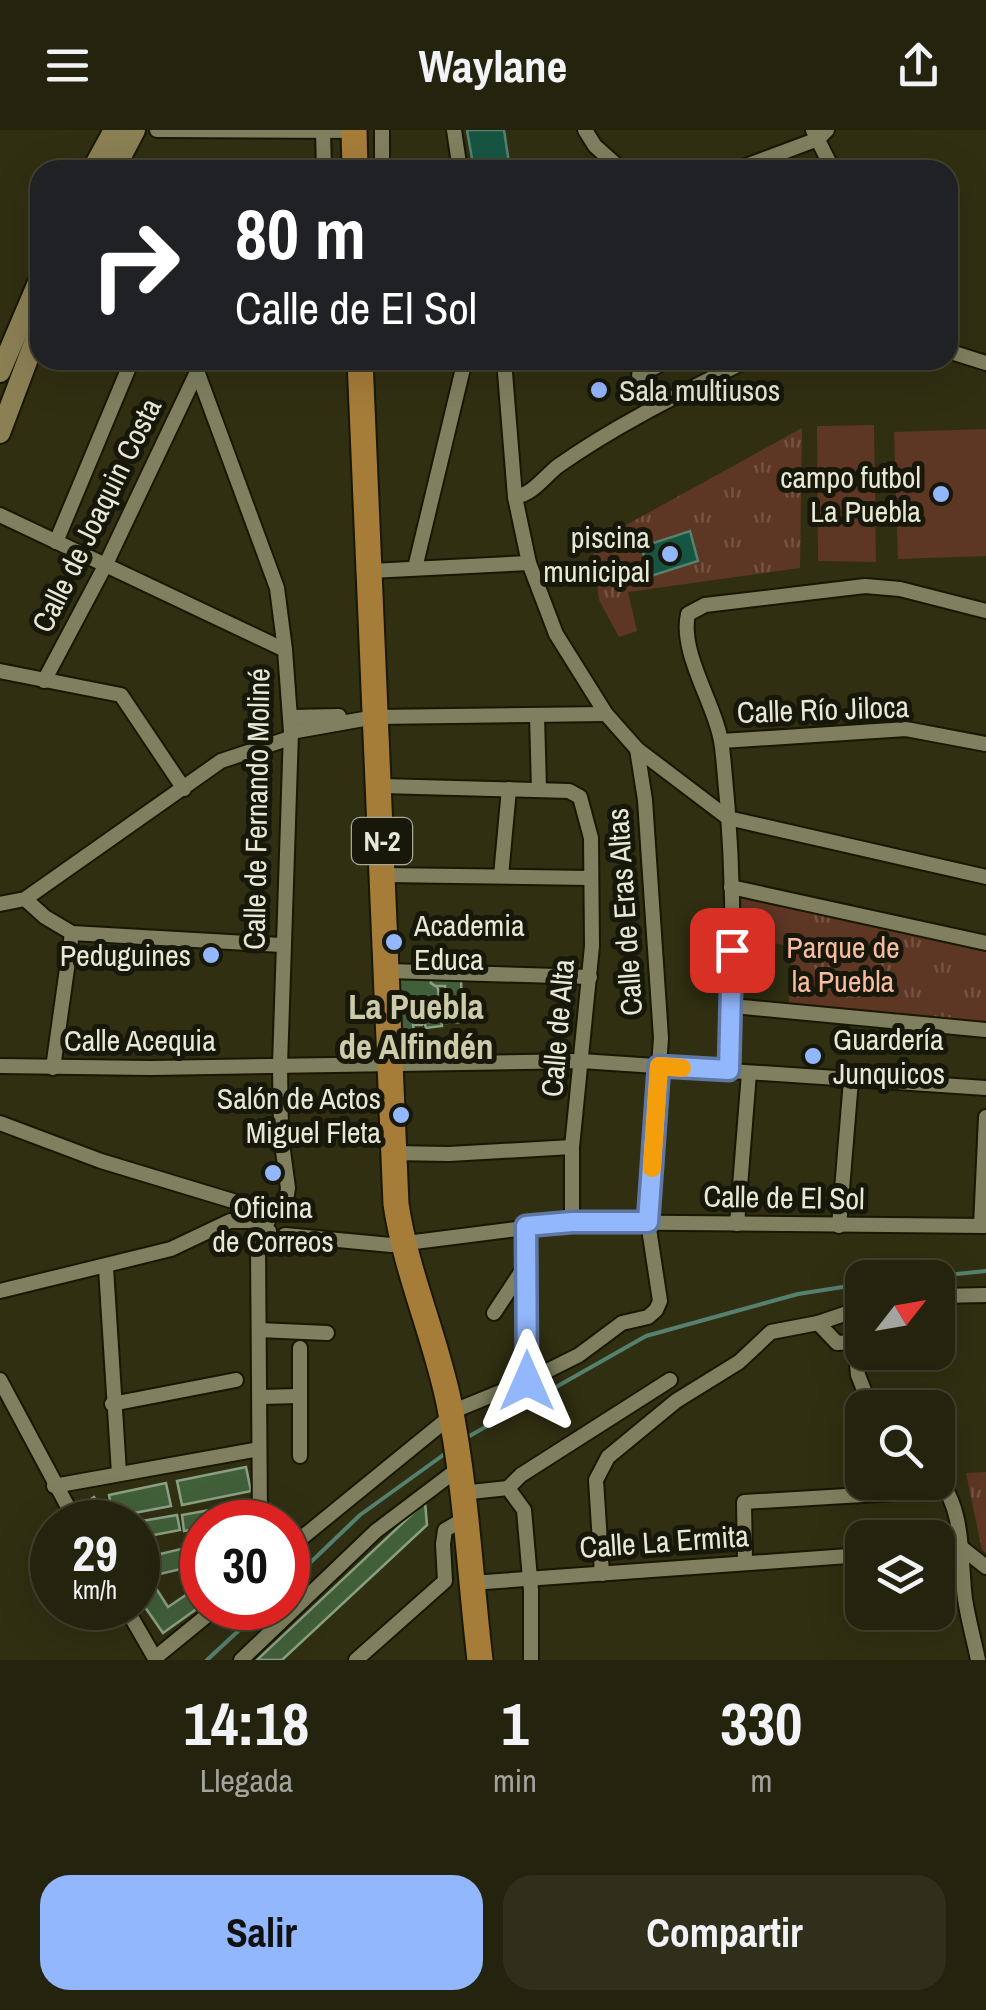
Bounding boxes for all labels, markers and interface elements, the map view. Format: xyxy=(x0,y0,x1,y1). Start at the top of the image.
text: Waylane xyxy=(419,35,567,96)
icon: menu xyxy=(40,38,95,93)
icon: share xyxy=(891,38,946,93)
text: 80 m xyxy=(235,187,366,281)
icon: right xyxy=(70,200,200,330)
text: Calle de El Sol xyxy=(235,277,477,338)
place label: Sala multiusos xyxy=(619,370,780,410)
marker: Sala multiusos xyxy=(588,379,610,401)
street label: Calle de Joaquin Costa xyxy=(22,391,170,639)
place label: campo futbol La Puebla xyxy=(780,457,921,531)
marker: campo futbol La Puebla xyxy=(930,483,952,505)
place label: piscina municipal xyxy=(543,517,650,591)
marker: piscina municipal xyxy=(659,543,681,565)
street label: Calle de Fernando Moliné xyxy=(234,668,278,950)
street label: Calle Río Jiloca xyxy=(736,686,910,732)
street label: Calle de Eras Altas xyxy=(597,807,651,1017)
road number: N-2 xyxy=(352,818,412,864)
place label: Academia Educa xyxy=(413,905,525,979)
pin xyxy=(690,908,775,993)
icon: arrive xyxy=(705,923,760,978)
park label: Parque de la Puebla xyxy=(786,927,900,1001)
marker: Academia Educa xyxy=(383,931,405,953)
place label: Peduguines xyxy=(60,935,191,975)
marker: Peduguines xyxy=(200,944,222,966)
street label: Calle de Alta xyxy=(531,957,583,1099)
district label: La Puebla de Alfindén xyxy=(338,983,494,1070)
place label: Guardería Junquicos xyxy=(833,1019,945,1093)
street label: Calle Acequia xyxy=(64,1020,216,1060)
marker: Guardería Junquicos xyxy=(802,1045,824,1067)
place label: Salón de Actos Miguel Fleta xyxy=(217,1078,381,1152)
marker: Salón de Actos Miguel Fleta xyxy=(390,1104,412,1126)
marker: Oficina de Correos xyxy=(262,1162,284,1184)
street label: Calle de El Sol xyxy=(703,1176,865,1218)
place label: Oficina de Correos xyxy=(212,1187,334,1261)
north arrow xyxy=(845,1260,955,1370)
map controls xyxy=(845,1260,955,1630)
position arrow xyxy=(475,1329,579,1433)
button: search xyxy=(845,1390,955,1500)
speed limit sign: 30 xyxy=(180,1500,310,1630)
street label: Calle La Ermita xyxy=(578,1515,750,1567)
text: 29 xyxy=(72,1519,118,1587)
button: layers xyxy=(845,1520,955,1630)
text: km/h xyxy=(73,1573,117,1607)
text: 14:18 xyxy=(184,1683,309,1764)
text: 1 xyxy=(501,1683,529,1764)
text: 330 xyxy=(720,1683,802,1764)
text: Llegada xyxy=(200,1759,293,1802)
text: min xyxy=(493,1759,537,1802)
text: m xyxy=(750,1759,772,1802)
button: Salir xyxy=(40,1875,483,1990)
button: Compartir xyxy=(503,1875,946,1990)

